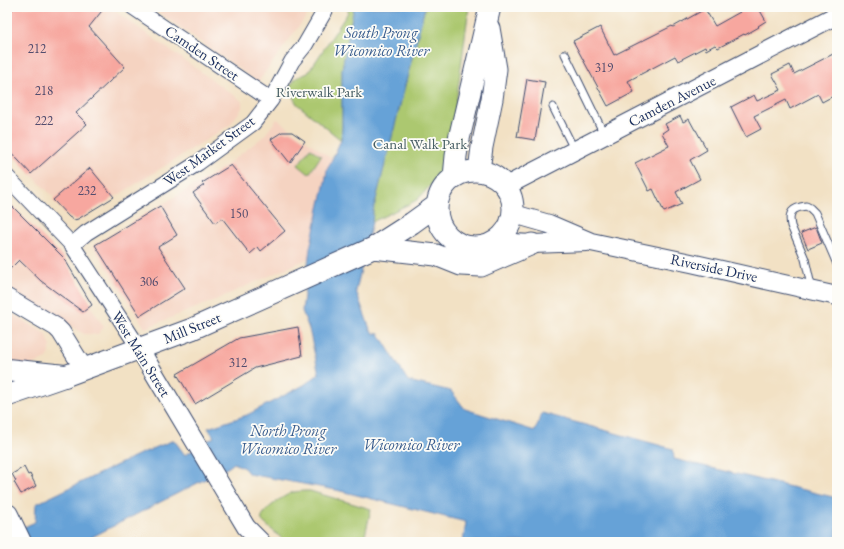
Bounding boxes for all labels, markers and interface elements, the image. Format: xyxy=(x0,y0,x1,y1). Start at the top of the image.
street label: Camden Street xyxy=(161,21,243,85)
water label: South Prong Wicomico River xyxy=(333,22,430,61)
house number: 212 xyxy=(28,40,47,57)
house number: 319 xyxy=(595,59,614,76)
street label: Camden Avenue xyxy=(625,70,719,131)
house number: 218 xyxy=(35,82,53,99)
park label: Riverwalk Park xyxy=(276,82,363,101)
street label: West Market Street xyxy=(159,111,258,190)
house number: 222 xyxy=(35,112,54,129)
park label: Canal Walk Park xyxy=(373,134,468,153)
house number: 232 xyxy=(78,182,97,199)
house number: 150 xyxy=(230,205,248,222)
street label: Riverside Drive xyxy=(669,249,759,286)
house number: 306 xyxy=(140,273,158,290)
street label: West Main Street xyxy=(108,307,175,400)
street label: Mill Street xyxy=(160,307,224,348)
house number: 312 xyxy=(229,354,248,371)
water label: North Prong Wicomico River xyxy=(240,420,337,459)
water label: Wicomico River xyxy=(363,434,460,455)

